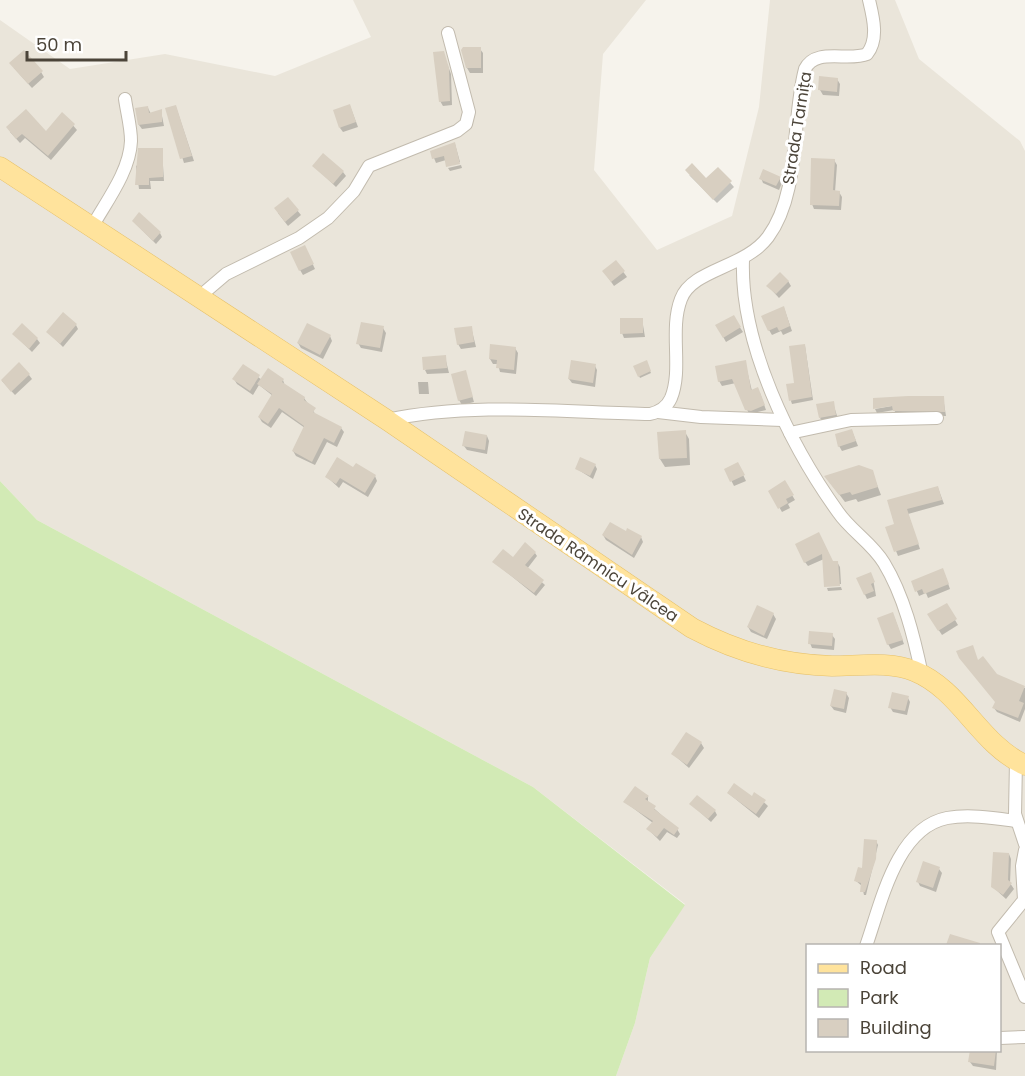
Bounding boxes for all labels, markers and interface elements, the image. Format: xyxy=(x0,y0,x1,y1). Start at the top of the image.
scale bar xyxy=(27,24,126,62)
text: 50 m xyxy=(36,32,82,57)
street label: Strada Tarnița xyxy=(777,70,817,186)
street label: Strada Râmnicu Vâlcea xyxy=(513,503,683,627)
legend xyxy=(806,944,1001,1052)
text: Road xyxy=(860,955,907,980)
text: Park xyxy=(860,985,899,1010)
text: Building xyxy=(860,1015,932,1040)

